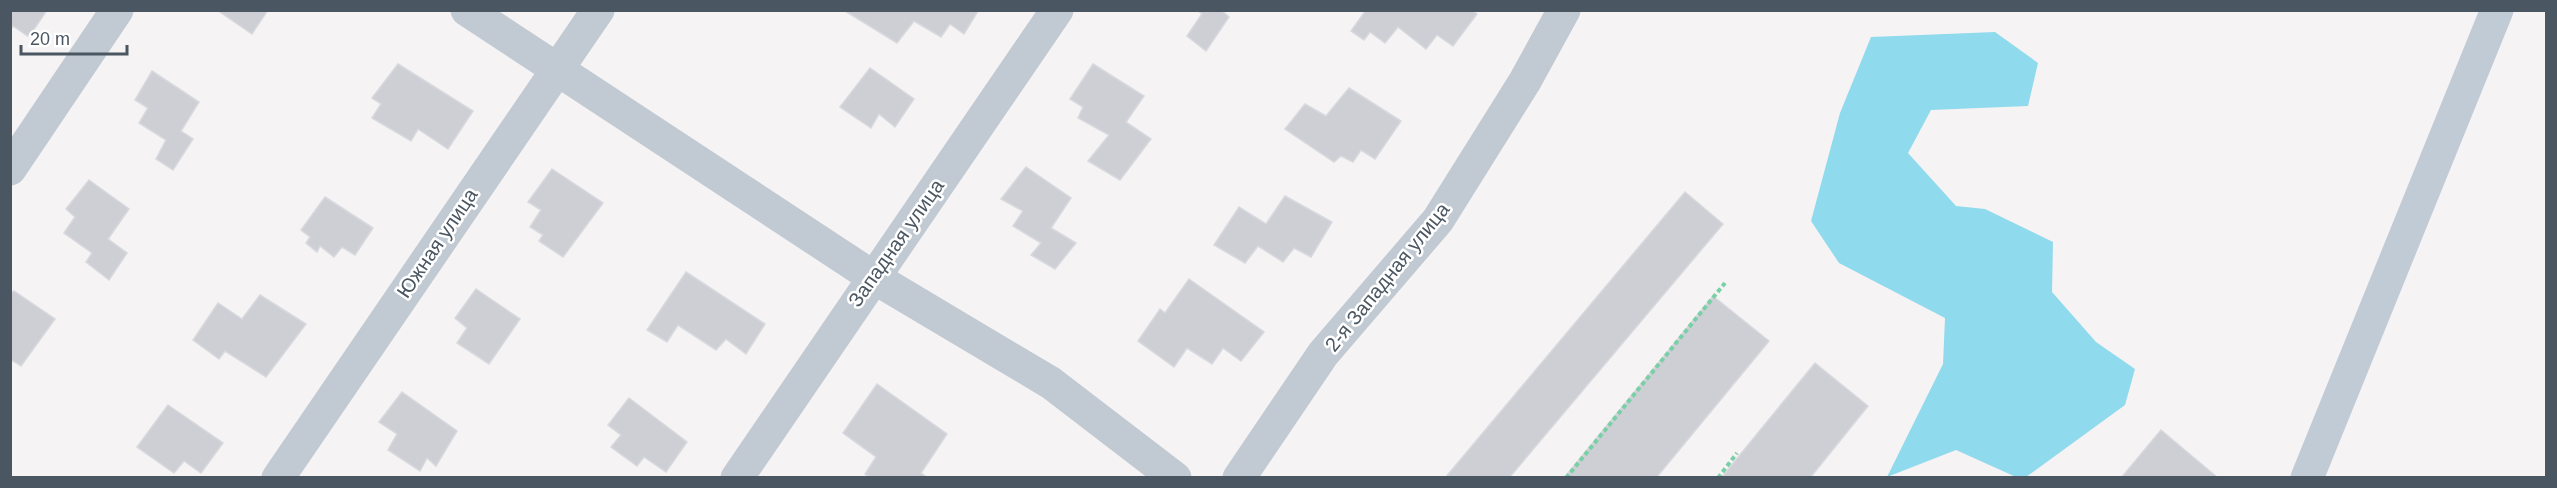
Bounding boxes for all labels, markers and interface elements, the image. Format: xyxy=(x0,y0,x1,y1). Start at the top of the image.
scale bar xyxy=(21,18,128,56)
text: 20 m xyxy=(30,29,70,49)
street label: Западная улица xyxy=(844,174,949,311)
street label: Южная улица xyxy=(392,183,482,302)
street label: 2-я Западная улица xyxy=(1320,198,1454,356)

